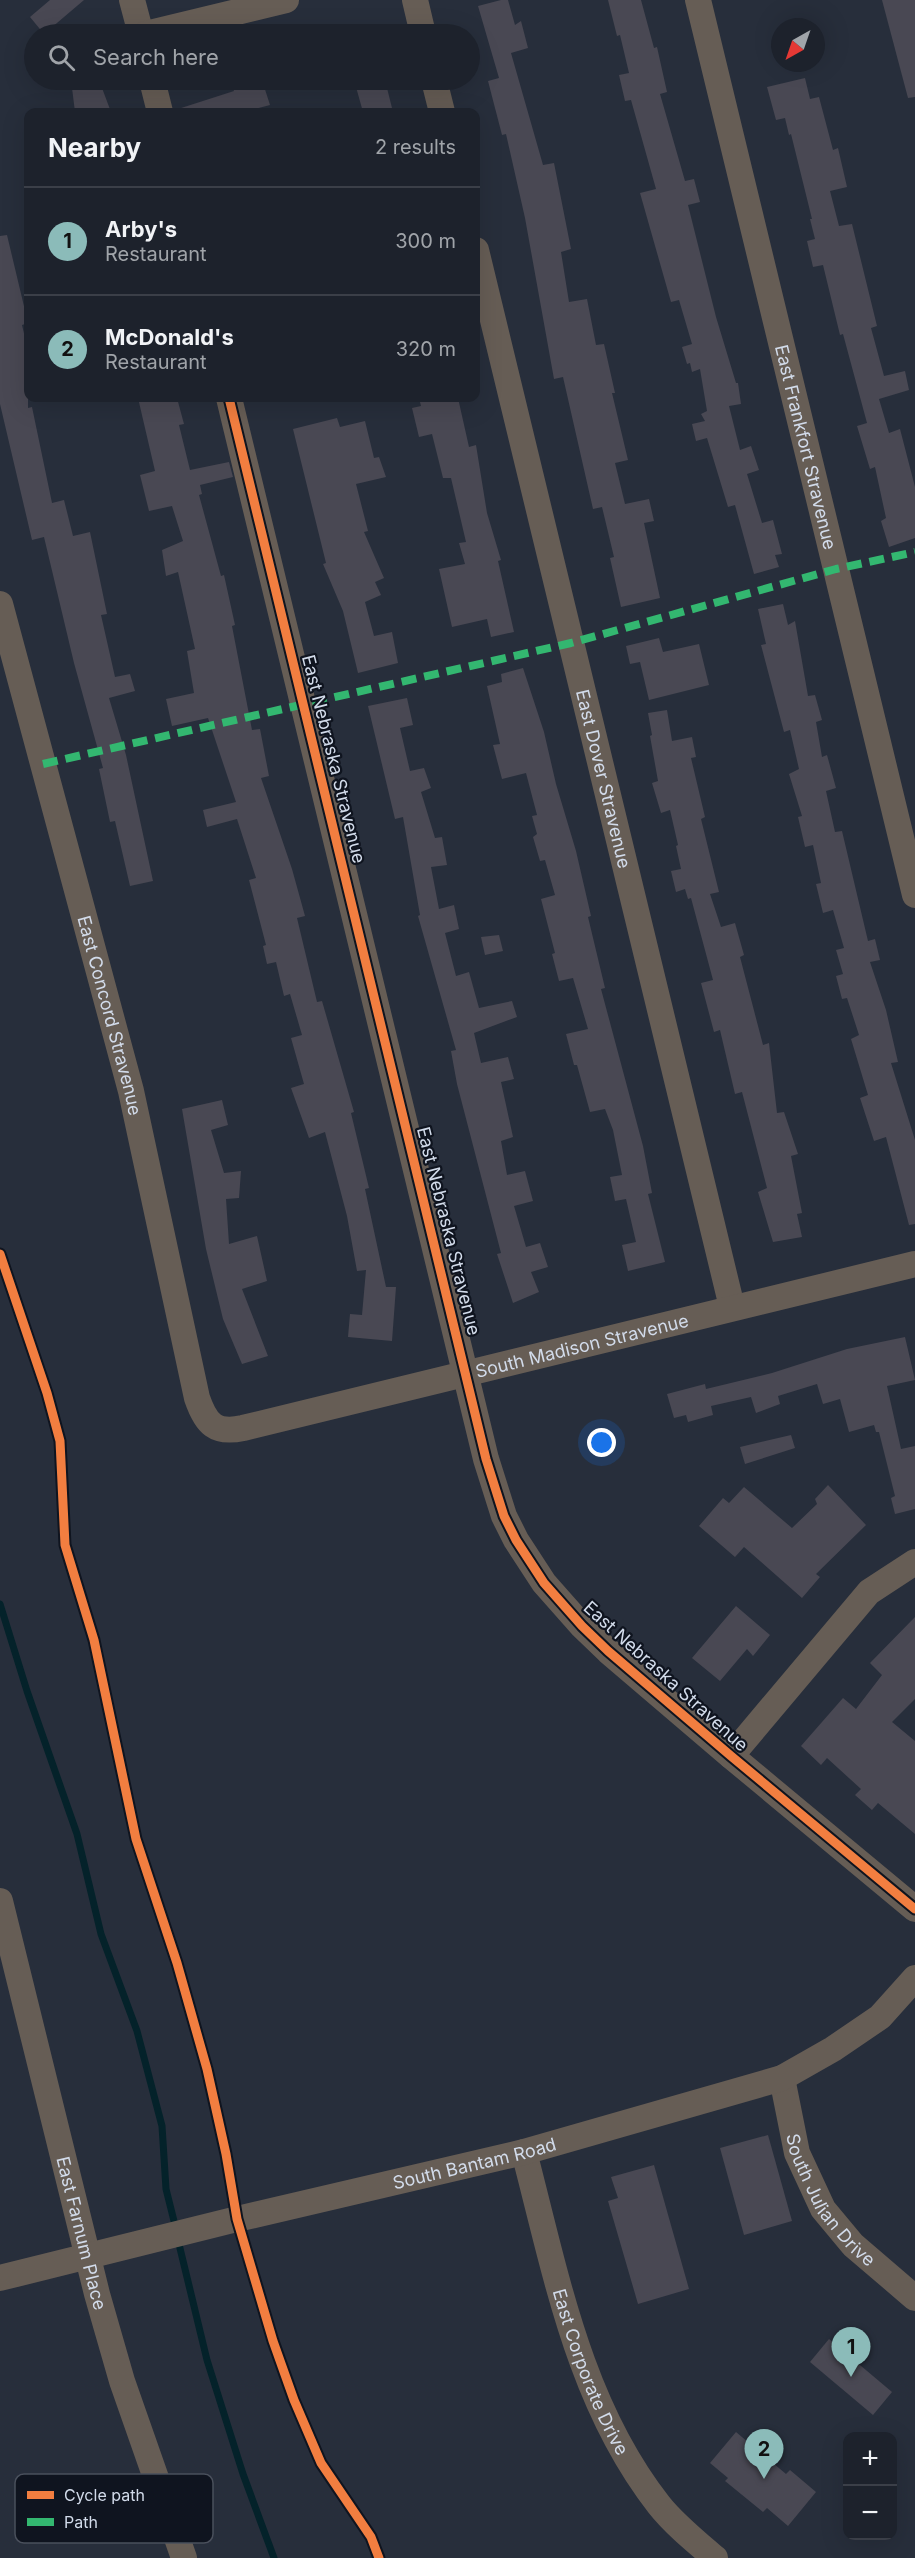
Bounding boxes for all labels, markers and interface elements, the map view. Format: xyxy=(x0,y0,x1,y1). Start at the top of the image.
north arrow xyxy=(771,18,825,72)
search box xyxy=(24,24,480,90)
icon: search xyxy=(45,41,78,74)
text: Search here xyxy=(93,44,219,70)
text: Nearby xyxy=(48,132,141,163)
text: 2 results xyxy=(375,135,456,159)
text: Arby's xyxy=(105,216,177,242)
text: 1 xyxy=(63,229,72,253)
text: 300 m xyxy=(395,229,456,253)
text: Restaurant xyxy=(105,242,207,266)
text: McDonald's xyxy=(105,324,234,350)
text: 2 xyxy=(61,337,74,361)
text: 320 m xyxy=(396,337,456,361)
street label: East Frankfort Stravenue xyxy=(771,343,841,552)
text: Restaurant xyxy=(105,350,207,374)
street label: East Nebraska Stravenue xyxy=(298,653,370,865)
street label: East Dover Stravenue xyxy=(572,687,636,870)
street label: East Concord Stravenue xyxy=(74,913,146,1117)
street label: East Nebraska Stravenue xyxy=(413,1125,485,1337)
street label: South Madison Stravenue xyxy=(473,1309,690,1381)
your location xyxy=(587,1428,616,1457)
street label: East Nebraska Stravenue xyxy=(579,1597,753,1755)
street label: South Julian Drive xyxy=(783,2131,880,2270)
street label: South Bantam Road xyxy=(390,2133,558,2193)
street label: East Farnum Place xyxy=(53,2154,112,2312)
street label: East Corporate Drive xyxy=(549,2286,633,2458)
pin: 1 xyxy=(832,2328,870,2377)
pin: 2 xyxy=(744,2430,783,2479)
map controls xyxy=(843,2432,897,2540)
button: + xyxy=(843,2432,897,2486)
legend xyxy=(15,2474,213,2543)
text: Cycle path xyxy=(64,2485,145,2505)
button: − xyxy=(843,2486,897,2540)
text: Path xyxy=(64,2512,98,2532)

